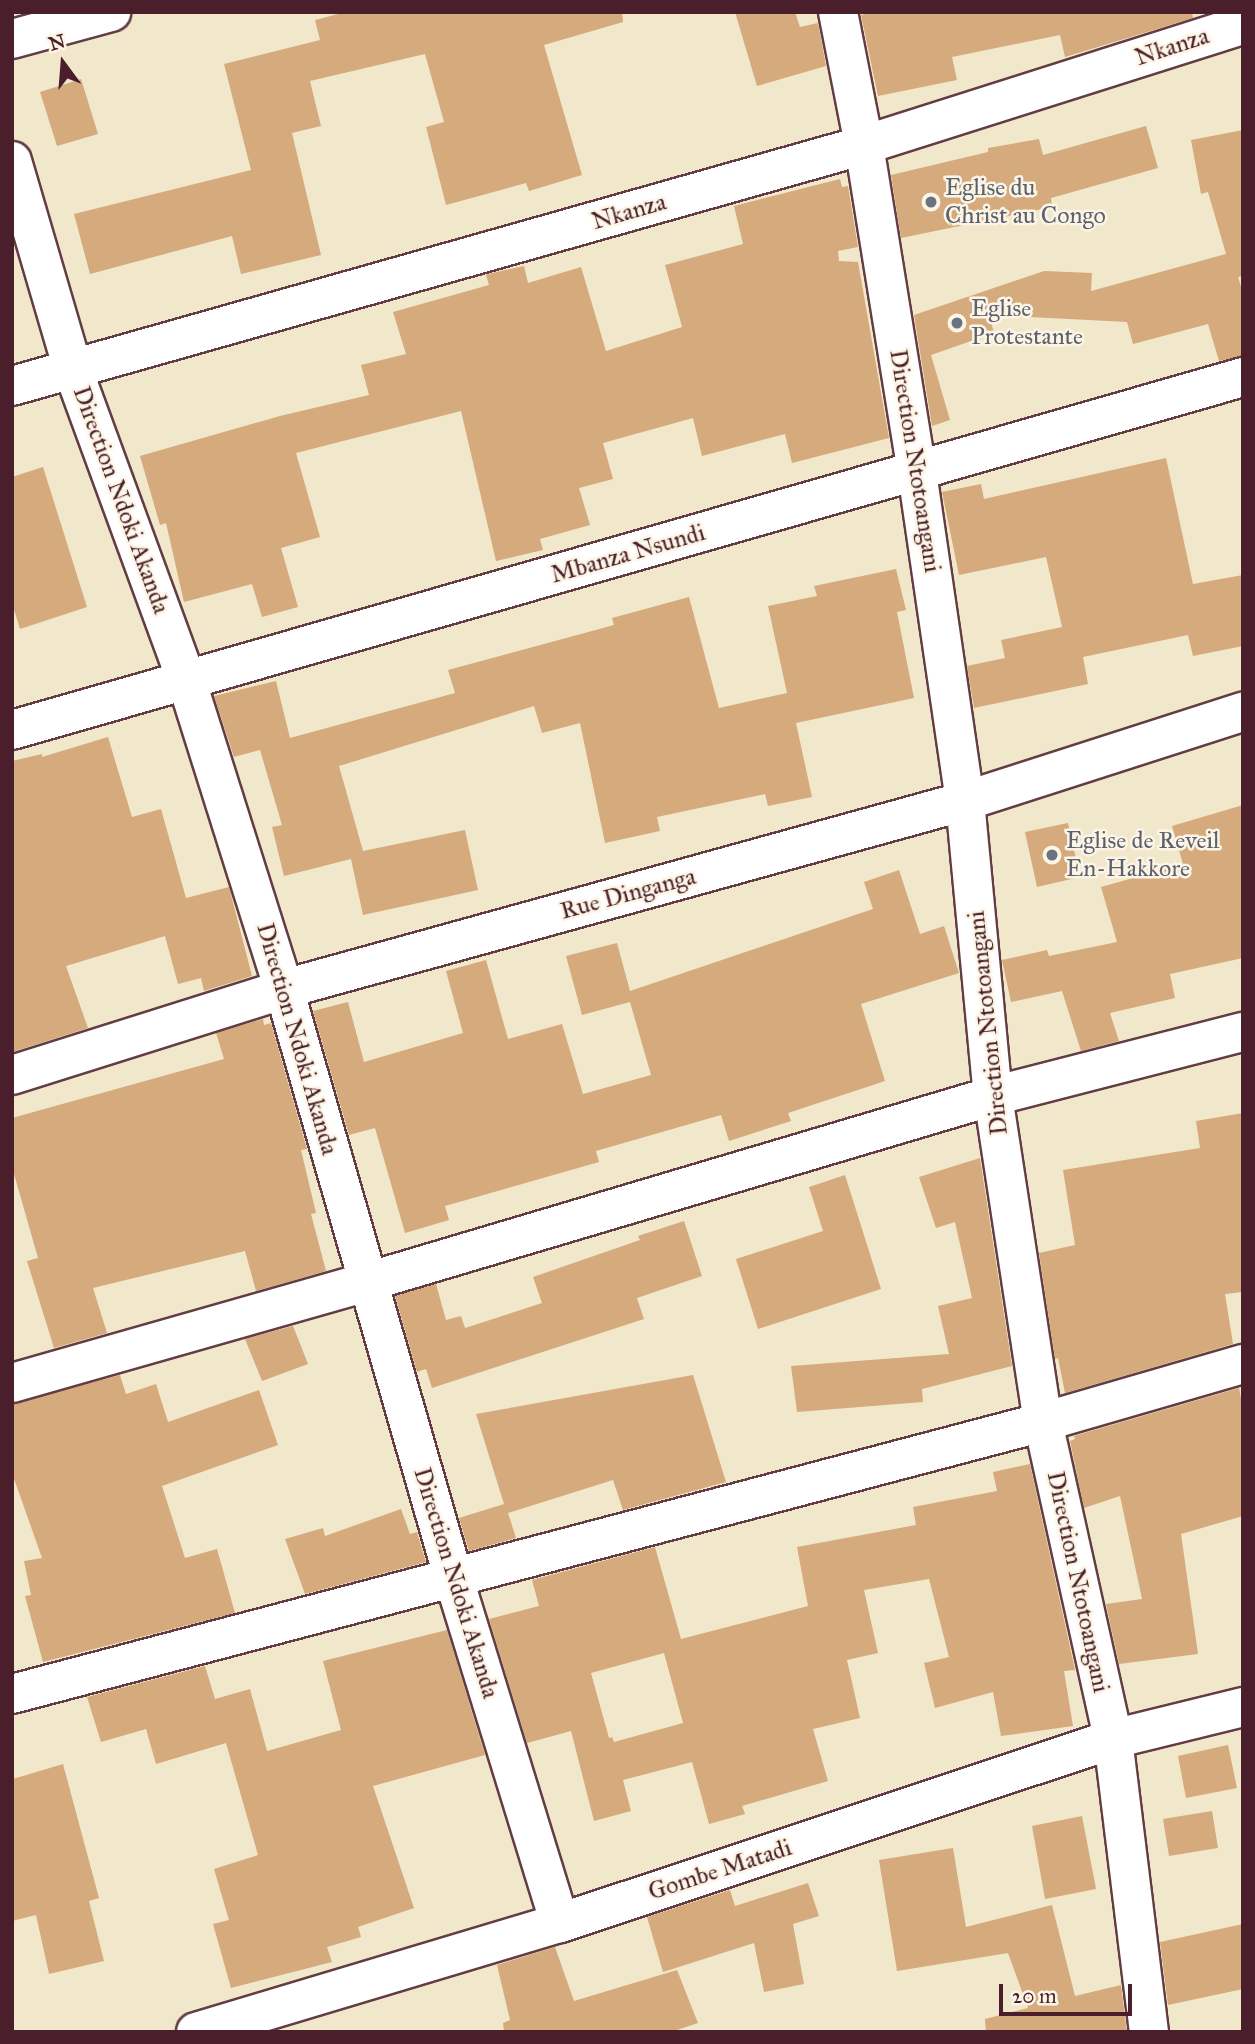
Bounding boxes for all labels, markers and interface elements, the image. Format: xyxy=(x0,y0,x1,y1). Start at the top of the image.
street label: Nkanza xyxy=(1131,22,1213,72)
north arrow xyxy=(28,28,98,98)
text: N xyxy=(46,29,68,56)
place label: Eglise du Christ au Congo xyxy=(945,174,1106,230)
street label: Nkanza xyxy=(589,188,669,236)
marker: Eglise du Christ au Congo xyxy=(923,194,939,210)
place label: Eglise Protestante xyxy=(971,295,1083,351)
marker: Eglise Protestante xyxy=(949,315,965,331)
street label: Direction Ntotoangani xyxy=(883,347,947,575)
street label: Direction Ndoki Akanda xyxy=(66,383,176,617)
street label: Mbanza Nsundi xyxy=(548,518,708,590)
place label: Eglise de Reveil En-Hakkore xyxy=(1066,827,1220,883)
marker: Eglise de Reveil En-Hakkore xyxy=(1044,847,1060,863)
street label: Rue Dinganga xyxy=(557,862,699,926)
street label: Direction Ntotoangani xyxy=(962,909,1014,1137)
street label: Direction Ndoki Akanda xyxy=(250,920,344,1158)
street label: Direction Ndoki Akanda xyxy=(407,1464,505,1702)
street label: Direction Ntotoangani xyxy=(1040,1469,1116,1695)
street label: Gombe Matadi xyxy=(645,1833,795,1907)
scale bar xyxy=(1003,1970,1136,2014)
text: 20 m xyxy=(1012,1983,1057,2009)

